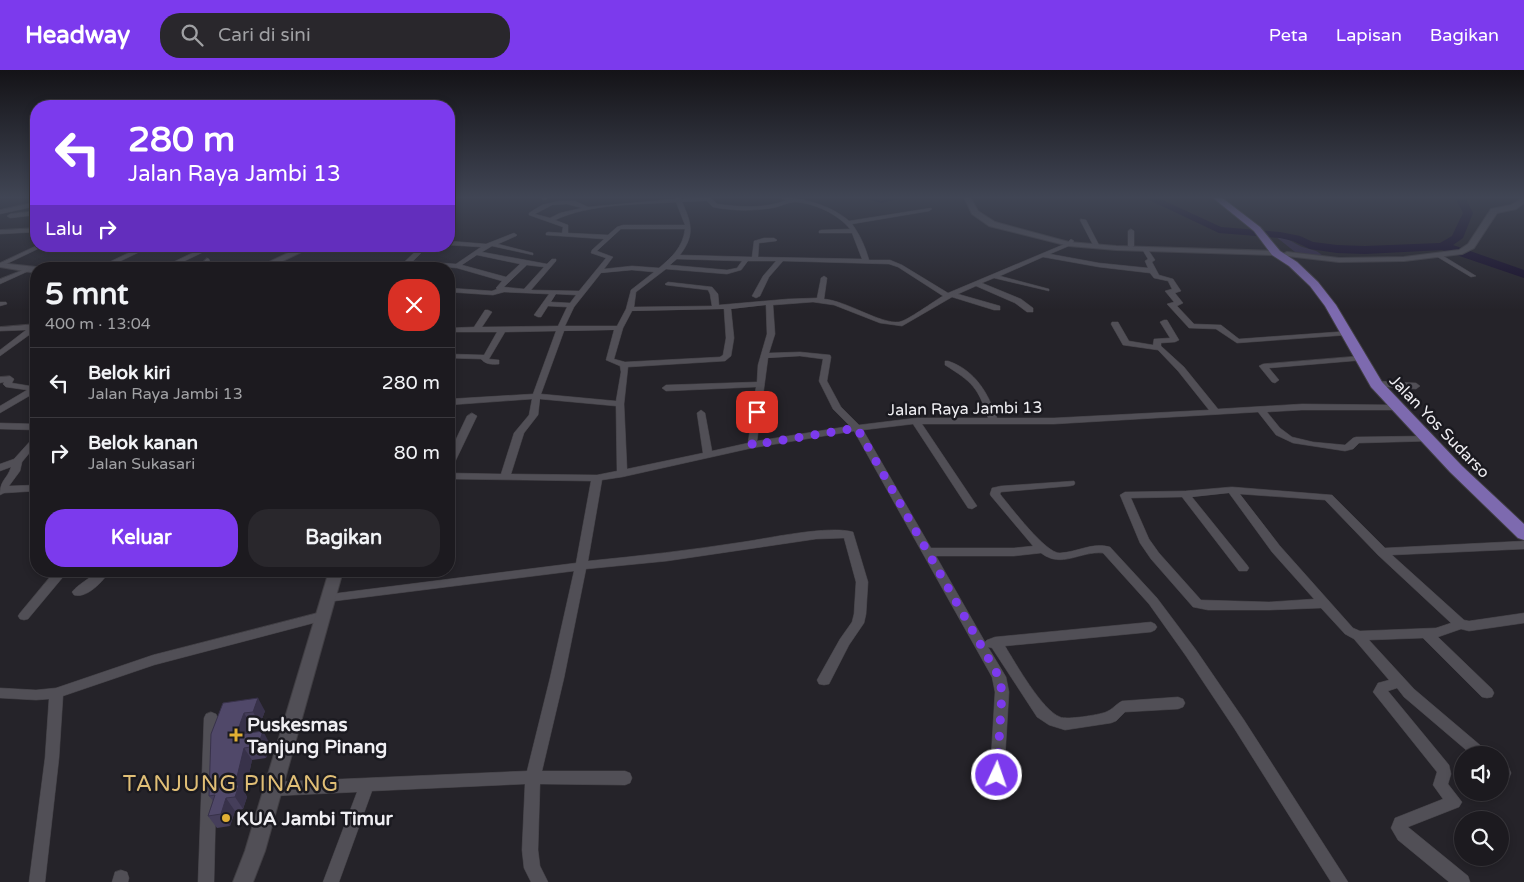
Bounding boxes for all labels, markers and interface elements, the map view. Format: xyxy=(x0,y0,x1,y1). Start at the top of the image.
search box xyxy=(160,13,510,58)
text: Headway xyxy=(25,21,130,50)
icon: search xyxy=(178,21,206,49)
text: Cari di sini xyxy=(218,24,311,46)
text: Peta xyxy=(1269,24,1308,46)
text: Lapisan xyxy=(1336,24,1402,46)
text: Bagikan xyxy=(1430,24,1499,46)
text: 280 m xyxy=(128,119,235,161)
icon: left xyxy=(45,120,110,185)
text: Jalan Raya Jambi 13 xyxy=(128,161,341,187)
icon: right xyxy=(93,215,121,243)
text: Lalu xyxy=(45,218,83,240)
text: 5 mnt xyxy=(45,276,129,313)
button: close xyxy=(388,279,440,331)
text: 400 m · 13:04 xyxy=(45,314,151,334)
text: Belok kiri xyxy=(88,362,171,384)
icon: left xyxy=(45,369,73,397)
street label: Jalan Yos Sudarso xyxy=(1385,371,1494,483)
text: 280 m xyxy=(382,372,440,394)
text: Jalan Raya Jambi 13 xyxy=(88,384,243,404)
pin xyxy=(736,391,778,433)
icon: arrive xyxy=(743,398,771,426)
street label: Jalan Raya Jambi 13 xyxy=(888,398,1043,420)
text: Belok kanan xyxy=(88,432,198,454)
icon: right xyxy=(45,439,73,467)
text: 80 m xyxy=(394,442,440,464)
text: Jalan Sukasari xyxy=(88,454,195,474)
button: Keluar xyxy=(45,509,238,567)
button: Bagikan xyxy=(248,509,440,567)
place label: Puskesmas Tanjung Pinang xyxy=(246,714,387,759)
marker: Puskesmas Tanjung Pinang xyxy=(229,728,243,742)
map controls xyxy=(1454,746,1509,866)
button: sound xyxy=(1454,746,1509,801)
position arrow xyxy=(970,748,1022,800)
district label: TANJUNG PINANG xyxy=(123,771,339,797)
place label: KUA Jambi Timur xyxy=(236,808,394,830)
button: search xyxy=(1454,811,1509,866)
marker: KUA Jambi Timur xyxy=(220,812,232,824)

